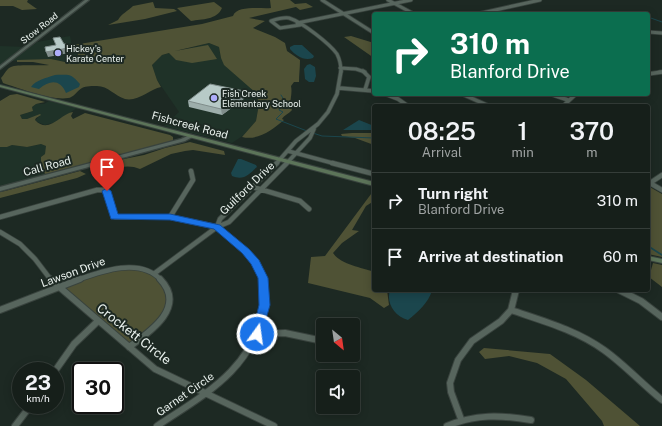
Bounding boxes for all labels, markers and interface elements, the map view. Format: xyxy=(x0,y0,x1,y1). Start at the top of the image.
street label: Stow Road xyxy=(18,10,60,46)
text: 310 m xyxy=(450,27,530,60)
icon: right xyxy=(384,28,436,80)
place label: Hickey's Karate Center xyxy=(66,43,125,64)
marker: Hickey's Karate Center xyxy=(53,48,63,58)
text: Blanford Drive xyxy=(450,61,570,82)
place label: Fish Creek Elementary School xyxy=(222,88,301,109)
marker: Fish Creek Elementary School xyxy=(209,93,219,103)
street label: Fishcreek Road xyxy=(150,109,230,141)
text: 08:25 xyxy=(408,117,476,145)
text: 1 xyxy=(518,117,528,145)
text: 370 xyxy=(569,117,614,145)
text: Arrival xyxy=(422,145,462,160)
text: min xyxy=(512,145,534,160)
text: m xyxy=(586,145,597,160)
pin xyxy=(90,150,124,191)
street label: Call Road xyxy=(22,154,72,178)
icon: arrive xyxy=(96,156,118,178)
street label: Guilford Drive xyxy=(217,159,277,217)
text: Turn right xyxy=(418,185,488,202)
icon: right xyxy=(384,190,406,212)
text: 310 m xyxy=(597,192,638,209)
text: Blanford Drive xyxy=(418,202,504,217)
icon: arrive xyxy=(384,246,406,268)
text: Arrive at destination xyxy=(418,248,563,265)
text: 60 m xyxy=(603,248,638,265)
street label: Lawson Drive xyxy=(39,255,107,289)
street label: Crockett Circle xyxy=(94,300,174,368)
position arrow xyxy=(236,313,278,355)
north arrow xyxy=(316,318,360,362)
map controls xyxy=(316,318,360,414)
speed limit sign: 30 xyxy=(72,362,124,414)
street label: Garnet Circle xyxy=(154,370,216,418)
button: sound xyxy=(316,370,360,414)
text: 23 xyxy=(25,371,51,395)
text: km/h xyxy=(26,392,50,404)

